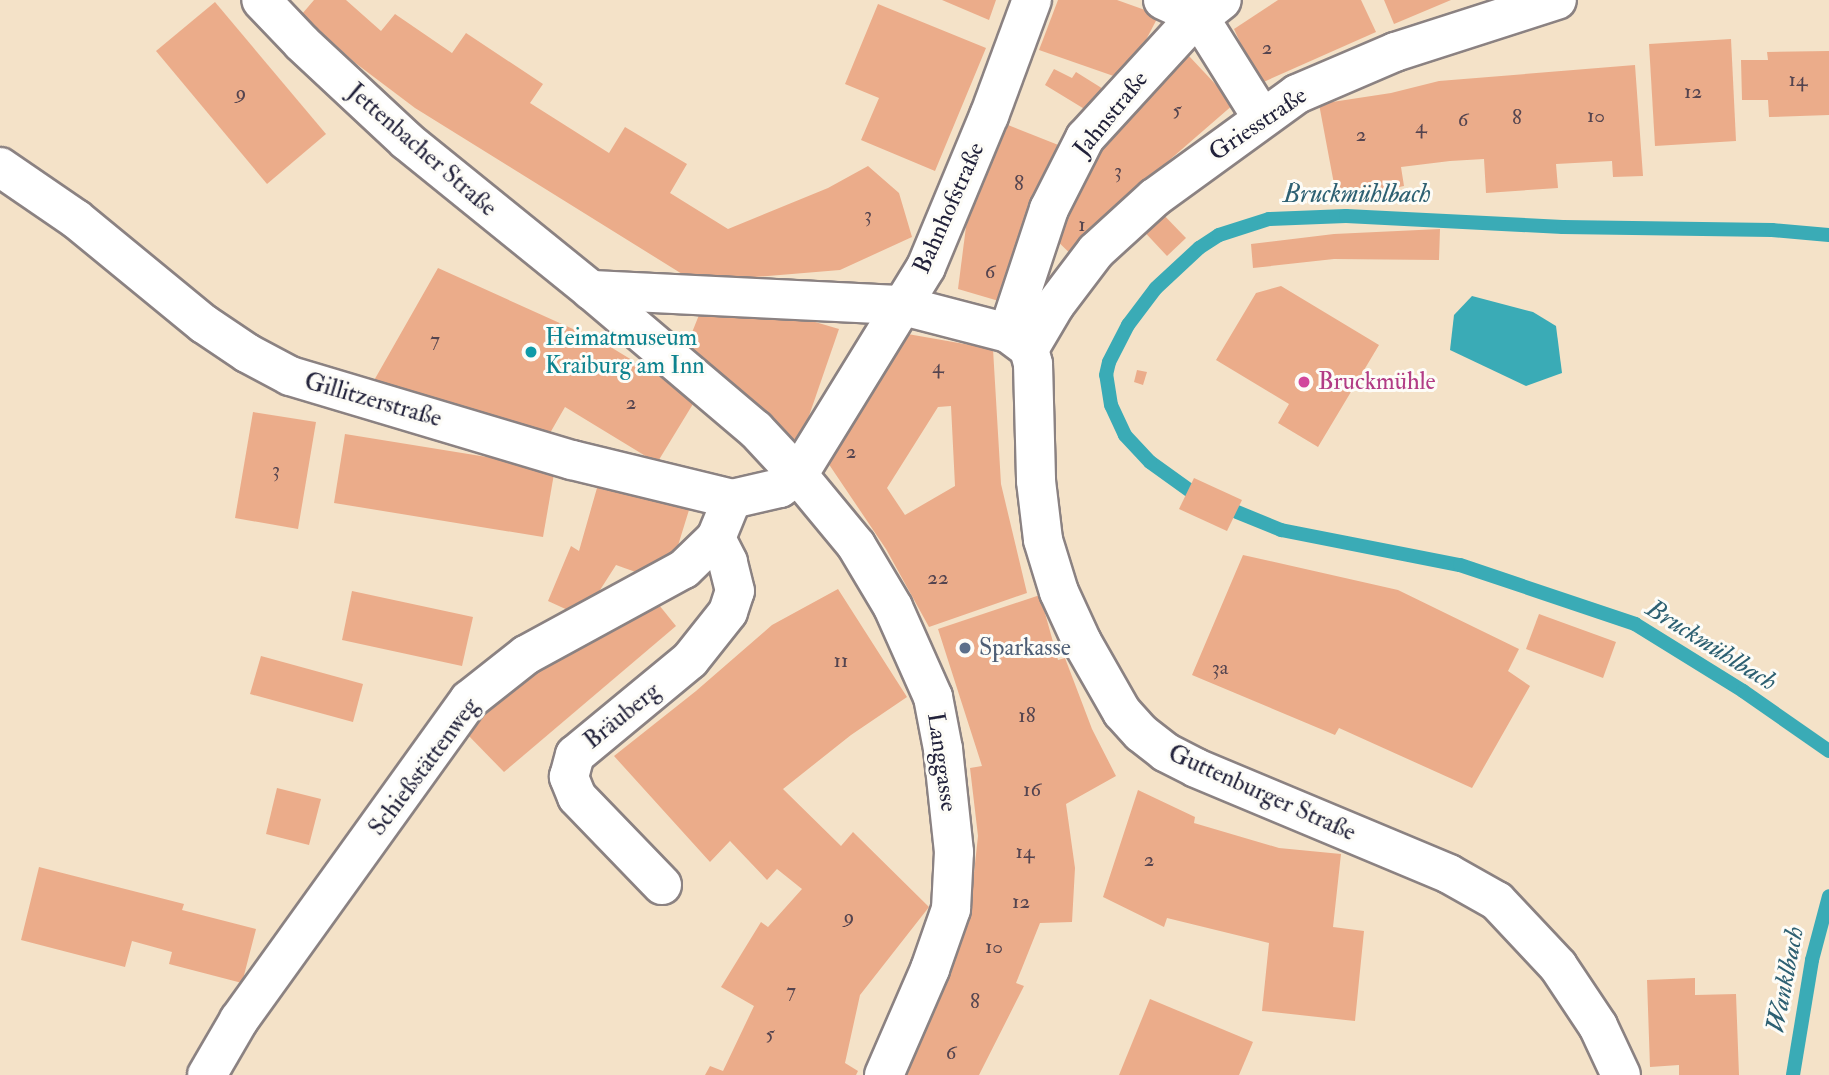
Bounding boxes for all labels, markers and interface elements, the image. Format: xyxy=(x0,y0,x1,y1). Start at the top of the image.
house number: 2 xyxy=(1262,35,1272,61)
street label: Jahnstraße xyxy=(1068,65,1154,163)
house number: 14 xyxy=(1789,67,1807,93)
street label: Jettenbacher Straße xyxy=(342,77,502,223)
house number: 12 xyxy=(1684,79,1702,105)
house number: 9 xyxy=(236,80,246,106)
street label: Griesstraße xyxy=(1204,81,1312,167)
house number: 5 xyxy=(1172,97,1182,123)
house number: 10 xyxy=(1587,103,1605,129)
house number: 8 xyxy=(1512,105,1522,131)
house number: 6 xyxy=(1458,107,1468,133)
house number: 4 xyxy=(1415,114,1427,140)
house number: 2 xyxy=(1356,122,1366,148)
street label: Bahnhofstraße xyxy=(907,138,991,278)
house number: 3 xyxy=(1114,158,1122,184)
house number: 8 xyxy=(1014,171,1024,197)
water label: Bruckmühlbach xyxy=(1283,179,1431,211)
house number: 3 xyxy=(864,202,872,228)
house number: 1 xyxy=(1078,212,1086,238)
house number: 6 xyxy=(985,259,995,285)
place label: Heimatmuseum Kraiburg am Inn xyxy=(545,324,705,380)
house number: 7 xyxy=(430,327,440,353)
marker: Heimatmuseum Kraiburg am Inn xyxy=(523,344,539,360)
house number: 4 xyxy=(932,354,944,380)
street label: Gillitzerstraße xyxy=(301,367,445,433)
place label: Bruckmühle xyxy=(1318,368,1436,396)
marker: Bruckmühle xyxy=(1296,374,1312,390)
house number: 2 xyxy=(626,390,636,416)
house number: 2 xyxy=(846,439,856,465)
house number: 3 xyxy=(272,457,280,483)
house number: 22 xyxy=(927,565,949,591)
water label: Bruckmühlbach xyxy=(1640,594,1782,698)
place label: Sparkasse xyxy=(979,634,1071,662)
marker: Sparkasse xyxy=(957,640,973,656)
house number: 11 xyxy=(834,648,848,674)
house number: 3a xyxy=(1212,655,1228,681)
street label: Bräuberg xyxy=(578,677,666,755)
street label: Schießstättenweg xyxy=(363,692,485,842)
house number: 18 xyxy=(1018,703,1036,729)
street label: Langgasse xyxy=(921,711,963,813)
street label: Guttenburger Straße xyxy=(1164,739,1360,847)
house number: 16 xyxy=(1023,777,1041,803)
house number: 14 xyxy=(1016,839,1034,865)
house number: 2 xyxy=(1144,847,1154,873)
house number: 12 xyxy=(1012,889,1030,915)
house number: 9 xyxy=(844,904,854,930)
water label: Wanklbach xyxy=(1760,924,1812,1036)
house number: 10 xyxy=(985,934,1003,960)
house number: 7 xyxy=(786,978,796,1004)
house number: 8 xyxy=(970,989,980,1015)
house number: 5 xyxy=(765,1021,775,1047)
house number: 6 xyxy=(946,1040,956,1066)

